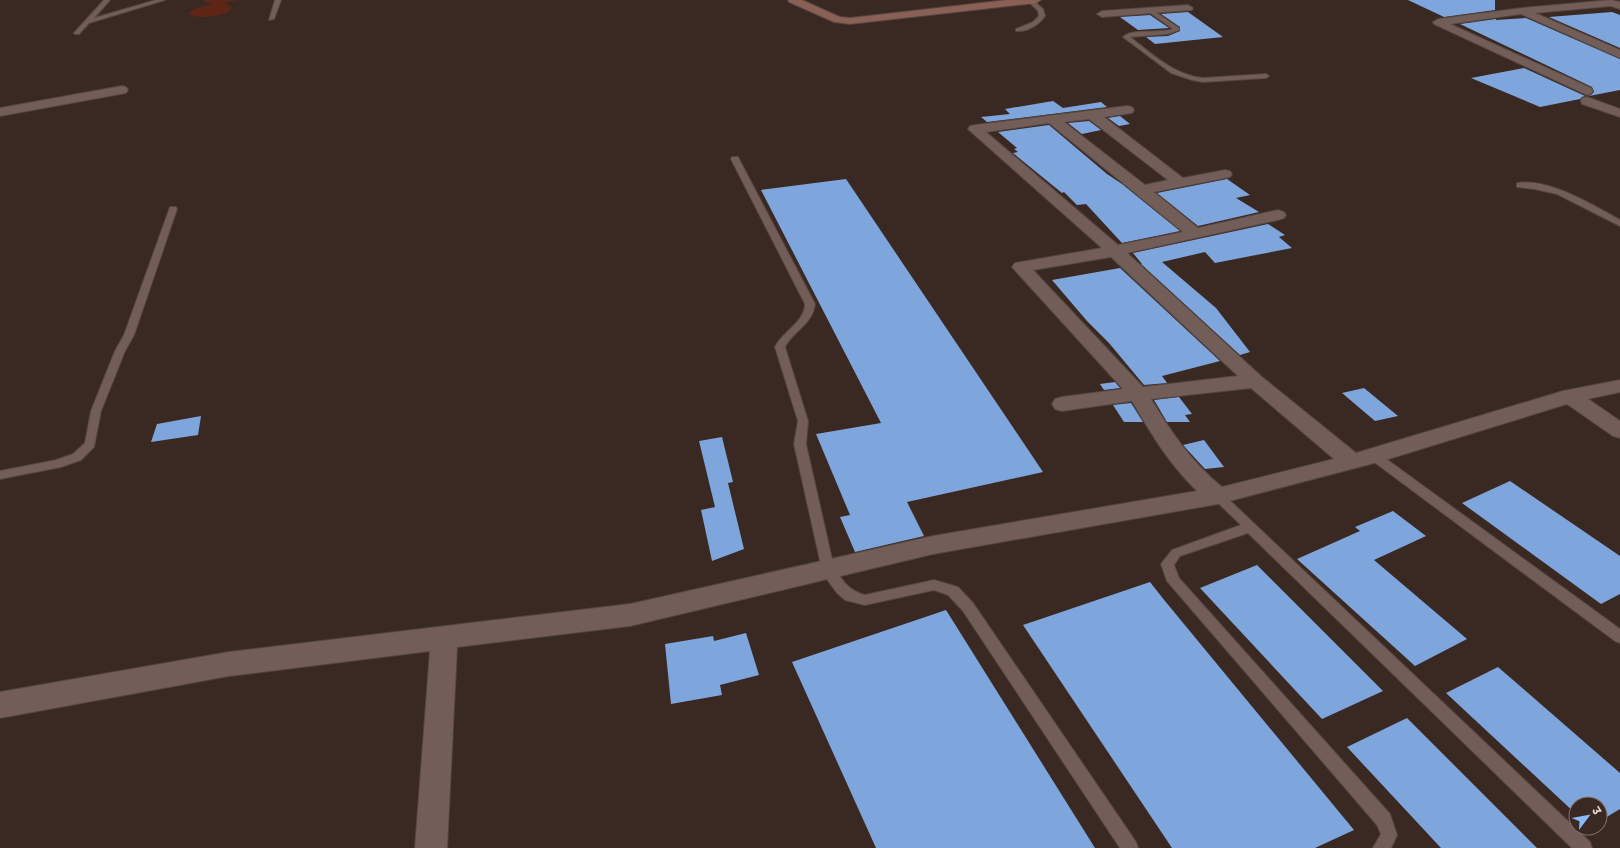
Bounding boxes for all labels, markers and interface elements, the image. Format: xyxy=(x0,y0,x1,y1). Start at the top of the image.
north arrow xyxy=(1568,796,1608,836)
text: उ xyxy=(1588,803,1605,818)

